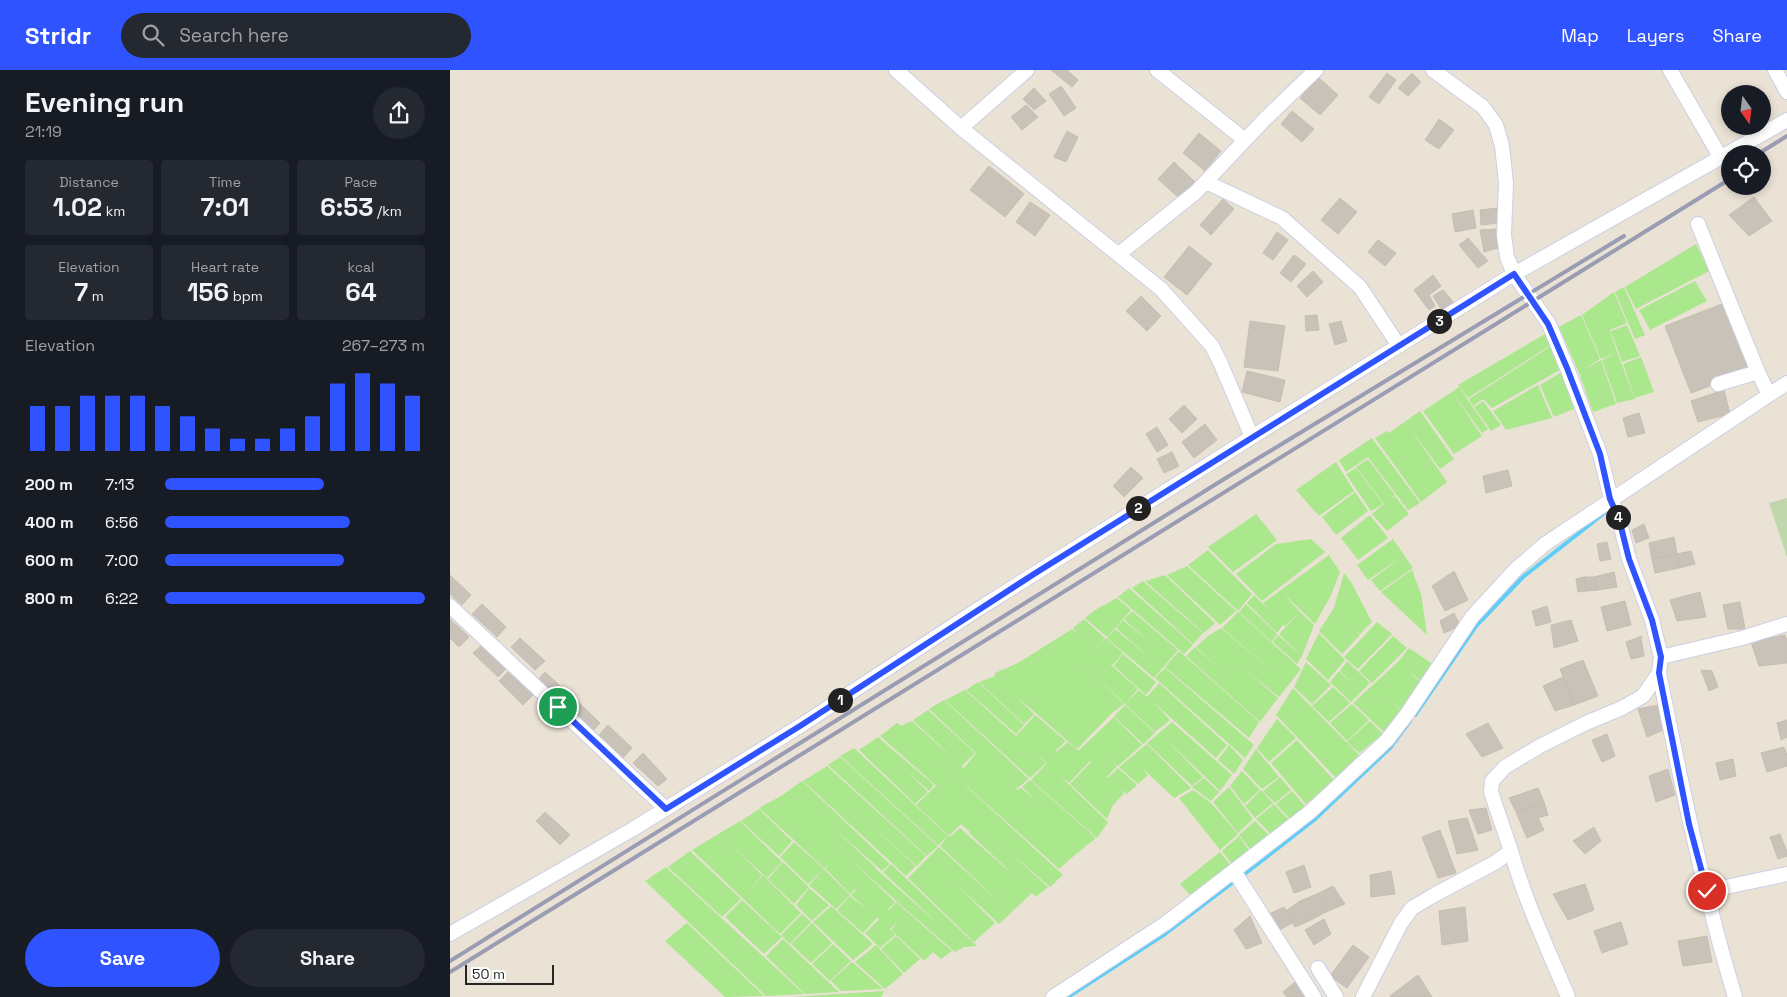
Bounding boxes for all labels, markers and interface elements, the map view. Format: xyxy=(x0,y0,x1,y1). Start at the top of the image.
search box xyxy=(121,13,471,58)
text: Stridr xyxy=(25,20,91,51)
icon: search xyxy=(139,21,167,49)
text: Search here xyxy=(179,23,289,48)
text: Map xyxy=(1561,24,1599,47)
text: Layers xyxy=(1627,24,1684,47)
text: Share xyxy=(1712,24,1762,47)
text: Evening run xyxy=(25,84,184,120)
north arrow xyxy=(1721,85,1771,135)
map controls xyxy=(1721,85,1771,195)
button: share xyxy=(373,87,425,139)
text: 21:19 xyxy=(25,121,62,142)
button: locate xyxy=(1721,145,1771,195)
text: Distance xyxy=(59,173,119,191)
text: Time xyxy=(209,173,241,191)
text: Pace xyxy=(345,173,377,191)
text: 1.02 xyxy=(53,191,102,223)
text: 7:01 xyxy=(201,191,249,223)
text: 6:53 xyxy=(320,191,373,223)
text: km xyxy=(102,202,125,220)
text: /km xyxy=(373,202,402,220)
text: Elevation xyxy=(58,258,120,276)
text: Heart rate xyxy=(191,258,259,276)
text: kcal xyxy=(347,258,375,276)
text: 7 xyxy=(74,276,88,308)
text: 156 xyxy=(187,276,229,308)
text: 64 xyxy=(345,276,377,308)
text: m xyxy=(88,287,104,305)
text: bpm xyxy=(229,287,263,305)
pin: 3 xyxy=(1426,308,1452,334)
text: 3 xyxy=(1435,312,1444,330)
text: Elevation xyxy=(25,335,95,356)
text: 267–273 m xyxy=(342,335,425,356)
text: 200 m xyxy=(25,474,73,495)
text: 7:13 xyxy=(105,474,134,495)
pin: 2 xyxy=(1126,496,1150,520)
text: 2 xyxy=(1134,499,1143,517)
pin: 4 xyxy=(1606,504,1630,530)
text: 4 xyxy=(1614,508,1623,526)
text: 400 m xyxy=(25,512,74,533)
text: 6:56 xyxy=(105,512,138,533)
text: 600 m xyxy=(25,550,73,571)
text: 7:00 xyxy=(105,550,139,571)
text: 800 m xyxy=(25,588,73,609)
text: 6:22 xyxy=(105,588,138,609)
pin xyxy=(537,686,579,728)
pin: 1 xyxy=(828,688,852,712)
text: 1 xyxy=(837,691,844,709)
icon: arrive xyxy=(544,693,572,721)
pin xyxy=(1686,870,1728,912)
icon: check xyxy=(1693,877,1721,905)
button: Save xyxy=(25,929,220,987)
button: Share xyxy=(230,929,425,987)
scale bar xyxy=(465,962,554,985)
text: 50 m xyxy=(472,965,505,983)

